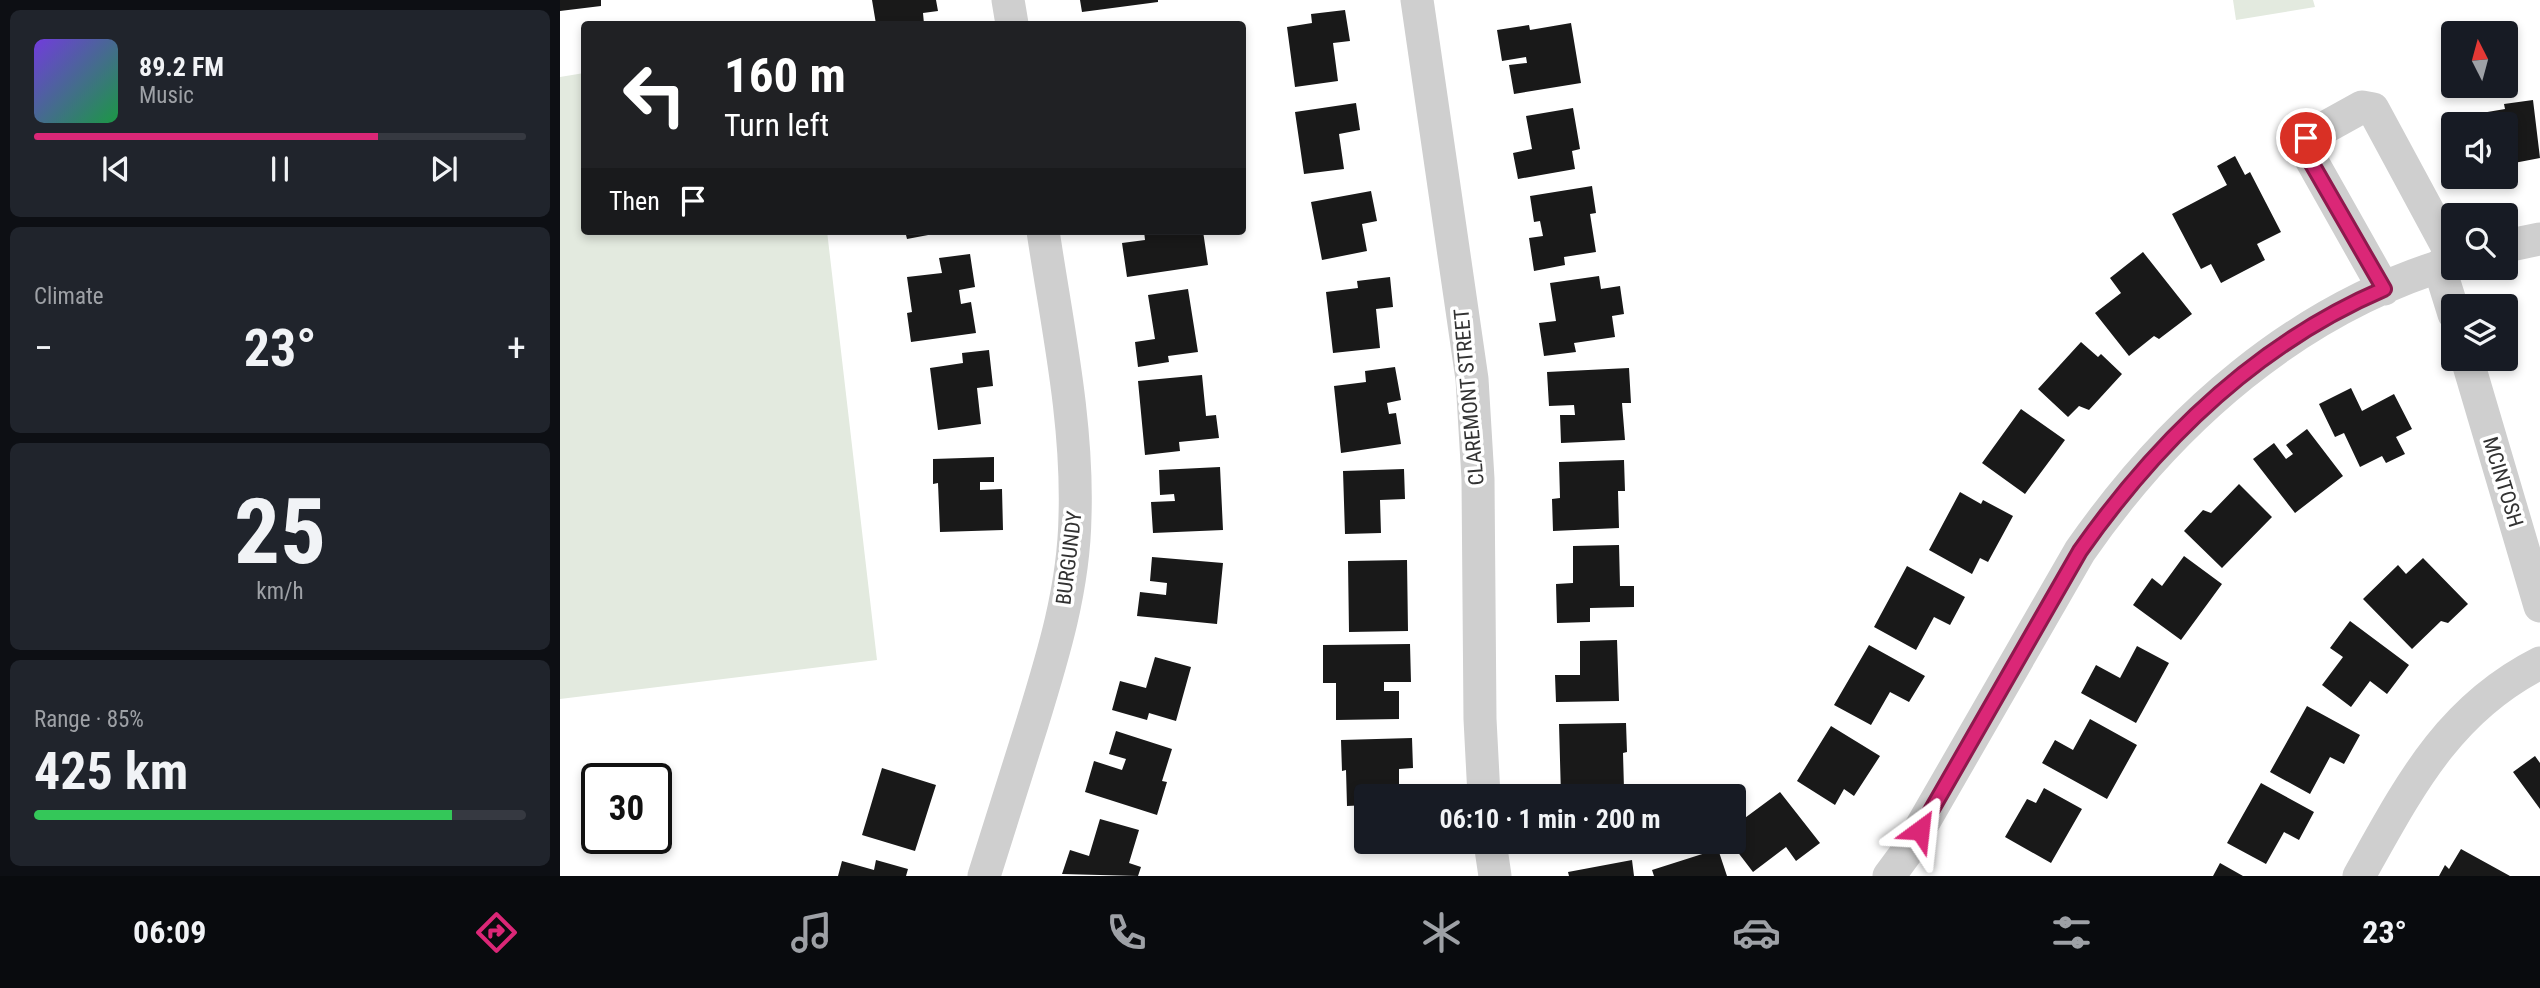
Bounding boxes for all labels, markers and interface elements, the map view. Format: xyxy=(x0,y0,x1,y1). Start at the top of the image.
north arrow xyxy=(2441,21,2518,98)
map controls xyxy=(2441,21,2518,371)
text: 160 m xyxy=(724,47,846,104)
icon: left xyxy=(609,49,700,140)
text: 89.2 FM xyxy=(139,52,224,82)
text: Music xyxy=(139,82,194,109)
text: Turn left xyxy=(724,106,829,144)
pin xyxy=(2276,108,2336,168)
button: sound xyxy=(2441,112,2518,189)
icon: arrive xyxy=(2287,119,2325,157)
icon: previous xyxy=(97,150,135,188)
icon: pause xyxy=(261,150,299,188)
icon: next xyxy=(425,150,463,188)
icon: arrive xyxy=(674,182,712,220)
text: Then xyxy=(609,186,660,216)
button: search xyxy=(2441,203,2518,280)
text: Climate xyxy=(34,283,104,310)
button: layers xyxy=(2441,294,2518,371)
street label: CLAREMONT STREET xyxy=(1449,308,1489,486)
text: 23° xyxy=(244,318,316,379)
text: − xyxy=(34,326,53,370)
text: + xyxy=(507,326,526,370)
street label: MCINTOSH xyxy=(2478,434,2528,530)
text: 25 xyxy=(234,479,326,585)
street label: BURGUNDY xyxy=(1051,510,1087,606)
text: km/h xyxy=(256,578,304,605)
text: Range · 85% xyxy=(34,706,144,733)
text: 425 km xyxy=(34,741,188,802)
speed limit sign: 30 xyxy=(581,763,672,854)
position arrow xyxy=(1883,793,1957,867)
text: 06:10 · 1 min · 200 m xyxy=(1440,804,1660,834)
icon: directions xyxy=(472,908,521,957)
icon: music xyxy=(787,908,836,957)
icon: phone xyxy=(1102,908,1151,957)
icon: climate xyxy=(1417,908,1466,957)
icon: car xyxy=(1732,908,1781,957)
icon: filters xyxy=(2047,908,2096,957)
text: 06:09 xyxy=(133,913,206,951)
text: 23° xyxy=(2362,913,2407,951)

